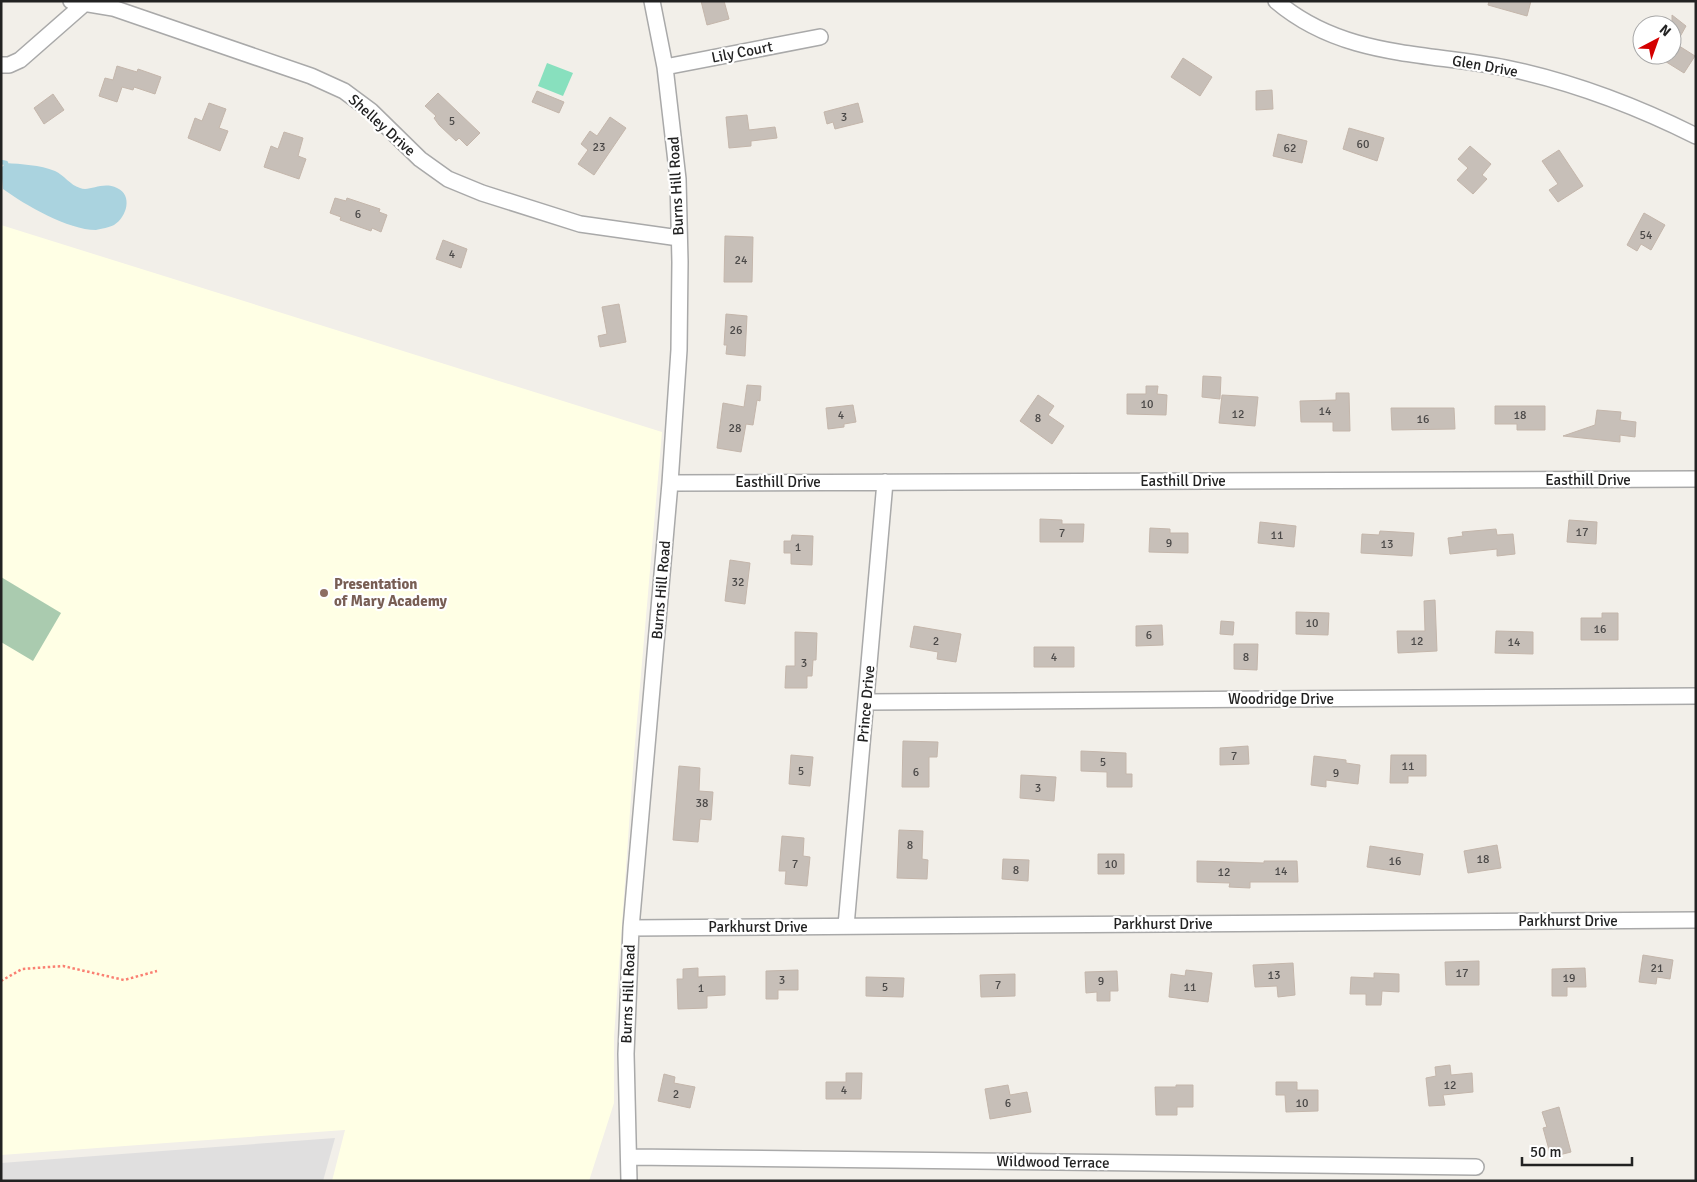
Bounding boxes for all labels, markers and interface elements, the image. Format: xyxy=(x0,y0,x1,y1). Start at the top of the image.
north arrow xyxy=(1632,15,1682,65)
text: N xyxy=(1656,21,1674,40)
street label: Lily Court xyxy=(710,37,774,67)
street label: Glen Drive xyxy=(1451,51,1519,81)
street label: Shelley Drive xyxy=(345,90,419,160)
house number: 3 xyxy=(841,110,847,125)
house number: 5 xyxy=(449,114,455,129)
street label: Burns Hill Road xyxy=(664,136,688,236)
house number: 60 xyxy=(1357,137,1369,152)
house number: 23 xyxy=(593,140,605,155)
house number: 62 xyxy=(1284,141,1296,156)
house number: 6 xyxy=(355,207,361,222)
house number: 54 xyxy=(1640,228,1653,243)
house number: 4 xyxy=(449,247,456,262)
house number: 24 xyxy=(735,253,748,268)
house number: 26 xyxy=(730,323,742,338)
house number: 10 xyxy=(1141,397,1153,412)
house number: 14 xyxy=(1319,404,1332,419)
house number: 12 xyxy=(1232,407,1244,422)
house number: 4 xyxy=(838,408,845,423)
house number: 18 xyxy=(1514,408,1526,423)
house number: 8 xyxy=(1035,411,1041,426)
house number: 16 xyxy=(1417,412,1429,427)
house number: 28 xyxy=(729,421,741,436)
street label: Easthill Drive xyxy=(1545,471,1631,489)
street label: Easthill Drive xyxy=(1140,472,1226,490)
street label: Easthill Drive xyxy=(735,473,821,491)
house number: 17 xyxy=(1576,525,1588,540)
house number: 7 xyxy=(1059,526,1065,541)
house number: 11 xyxy=(1271,528,1283,543)
house number: 9 xyxy=(1166,536,1172,551)
house number: 13 xyxy=(1381,537,1393,552)
street label: Burns Hill Road xyxy=(648,540,674,640)
house number: 1 xyxy=(795,540,801,555)
place label: Presentation of Mary Academy xyxy=(334,575,448,610)
house number: 32 xyxy=(732,575,744,590)
marker: Presentation of Mary Academy xyxy=(318,587,330,599)
house number: 10 xyxy=(1306,616,1318,631)
house number: 16 xyxy=(1594,622,1606,637)
house number: 6 xyxy=(1146,628,1152,643)
house number: 2 xyxy=(933,634,939,649)
house number: 12 xyxy=(1411,634,1423,649)
house number: 14 xyxy=(1508,635,1521,650)
house number: 4 xyxy=(1051,650,1058,665)
house number: 8 xyxy=(1243,650,1249,665)
house number: 3 xyxy=(801,656,807,671)
street label: Prince Drive xyxy=(854,665,878,743)
street label: Woodridge Drive xyxy=(1228,690,1334,708)
house number: 7 xyxy=(1231,749,1237,764)
house number: 5 xyxy=(1100,755,1106,770)
house number: 11 xyxy=(1402,759,1414,774)
house number: 5 xyxy=(798,764,804,779)
house number: 6 xyxy=(913,765,919,780)
house number: 9 xyxy=(1333,766,1339,781)
house number: 3 xyxy=(1035,781,1041,796)
house number: 38 xyxy=(696,796,708,811)
house number: 8 xyxy=(907,838,913,853)
house number: 18 xyxy=(1477,852,1489,867)
house number: 16 xyxy=(1389,854,1401,869)
house number: 7 xyxy=(792,857,798,872)
house number: 10 xyxy=(1105,857,1117,872)
house number: 8 xyxy=(1013,863,1019,878)
house number: 14 xyxy=(1275,864,1288,879)
house number: 12 xyxy=(1218,865,1230,880)
street label: Parkhurst Drive xyxy=(1518,912,1618,930)
street label: Parkhurst Drive xyxy=(1113,915,1213,933)
street label: Parkhurst Drive xyxy=(708,918,808,936)
street label: Burns Hill Road xyxy=(617,944,639,1044)
house number: 21 xyxy=(1651,961,1663,976)
house number: 17 xyxy=(1456,966,1468,981)
house number: 13 xyxy=(1268,968,1280,983)
house number: 19 xyxy=(1563,971,1575,986)
house number: 3 xyxy=(779,973,785,988)
house number: 9 xyxy=(1098,974,1104,989)
house number: 7 xyxy=(995,978,1001,993)
house number: 5 xyxy=(882,980,888,995)
house number: 11 xyxy=(1184,980,1196,995)
house number: 1 xyxy=(698,981,704,996)
house number: 12 xyxy=(1444,1078,1456,1093)
house number: 4 xyxy=(841,1083,848,1098)
house number: 2 xyxy=(673,1087,679,1102)
house number: 6 xyxy=(1005,1096,1011,1111)
house number: 10 xyxy=(1296,1096,1308,1111)
scale bar xyxy=(1522,1134,1632,1166)
text: 50 m xyxy=(1530,1143,1561,1161)
street label: Wildwood Terrace xyxy=(996,1152,1110,1172)

